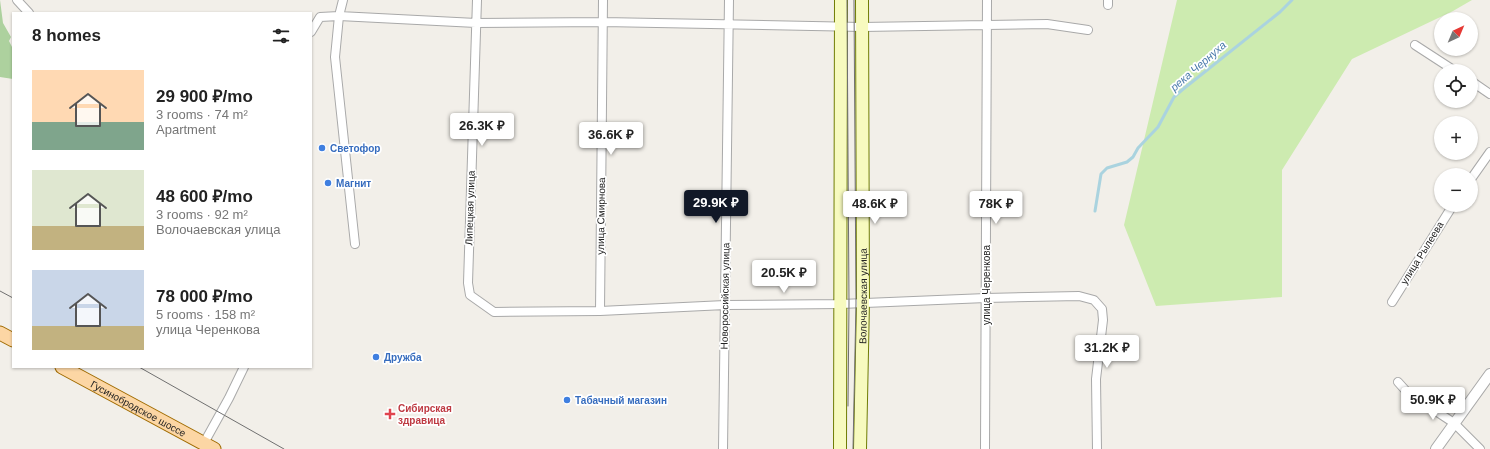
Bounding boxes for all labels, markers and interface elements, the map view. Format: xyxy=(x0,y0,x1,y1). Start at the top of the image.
north arrow xyxy=(1434,12,1478,56)
map controls xyxy=(1434,12,1478,212)
icon: filters xyxy=(270,25,292,47)
text: 8 homes xyxy=(32,26,101,45)
water label: река Чернуха xyxy=(1167,39,1228,94)
button: locate xyxy=(1434,64,1478,108)
icon: home xyxy=(64,86,112,134)
text: 29 900 ₽/mo xyxy=(156,87,253,106)
text: 3 rooms · 74 m² xyxy=(156,107,248,122)
pin: 26.3K ₽ xyxy=(445,113,519,147)
button: + xyxy=(1434,116,1478,160)
text: 26.3K ₽ xyxy=(459,118,505,133)
text: Apartment xyxy=(156,122,216,137)
pin: 36.6K ₽ xyxy=(574,122,648,156)
text: 36.6K ₽ xyxy=(588,127,634,142)
marker: Светофор xyxy=(317,143,327,153)
place label: Светофор xyxy=(330,143,380,154)
button: − xyxy=(1434,168,1478,212)
street label: Липецкая улица xyxy=(463,170,477,246)
street label: улица Смирнова xyxy=(595,177,607,255)
marker: Магнит xyxy=(323,178,333,188)
place label: Магнит xyxy=(336,178,371,189)
icon: home xyxy=(64,186,112,234)
text: 48 600 ₽/mo xyxy=(156,187,253,206)
pin: 29.9K ₽ xyxy=(679,190,753,224)
pin: 48.6K ₽ xyxy=(838,191,912,225)
pin: 78K ₽ xyxy=(968,191,1024,225)
text: 29.9K ₽ xyxy=(693,195,739,210)
text: 48.6K ₽ xyxy=(852,196,898,211)
text: 78K ₽ xyxy=(978,196,1014,211)
text: 3 rooms · 92 m² xyxy=(156,207,248,222)
street label: улица Рылеева xyxy=(1398,219,1446,286)
text: Волочаевская улица xyxy=(156,222,280,237)
street label: Новороссийская улица xyxy=(719,242,731,349)
street label: улица Черенкова xyxy=(981,245,992,325)
street label: Волочаевская улица xyxy=(857,248,869,344)
pin: 20.5K ₽ xyxy=(747,260,821,294)
text: 20.5K ₽ xyxy=(761,265,807,280)
icon: home xyxy=(64,286,112,334)
text: 78 000 ₽/mo xyxy=(156,287,253,306)
text: 5 rooms · 158 m² xyxy=(156,307,255,322)
text: улица Черенкова xyxy=(156,322,260,337)
pin: 31.2K ₽ xyxy=(1070,335,1144,369)
text: 31.2K ₽ xyxy=(1084,340,1130,355)
marker: Дружба xyxy=(371,352,381,362)
place label: Дружба xyxy=(384,352,422,363)
street label: Гусинобродское шоссе xyxy=(89,378,188,439)
pin: 50.9K ₽ xyxy=(1396,387,1470,421)
text: 50.9K ₽ xyxy=(1410,392,1456,407)
marker: Табачный магазин xyxy=(562,395,572,405)
place label: Табачный магазин xyxy=(575,395,667,406)
place label: Сибирская здравица xyxy=(398,403,452,426)
marker: Сибирская здравица xyxy=(385,409,395,419)

